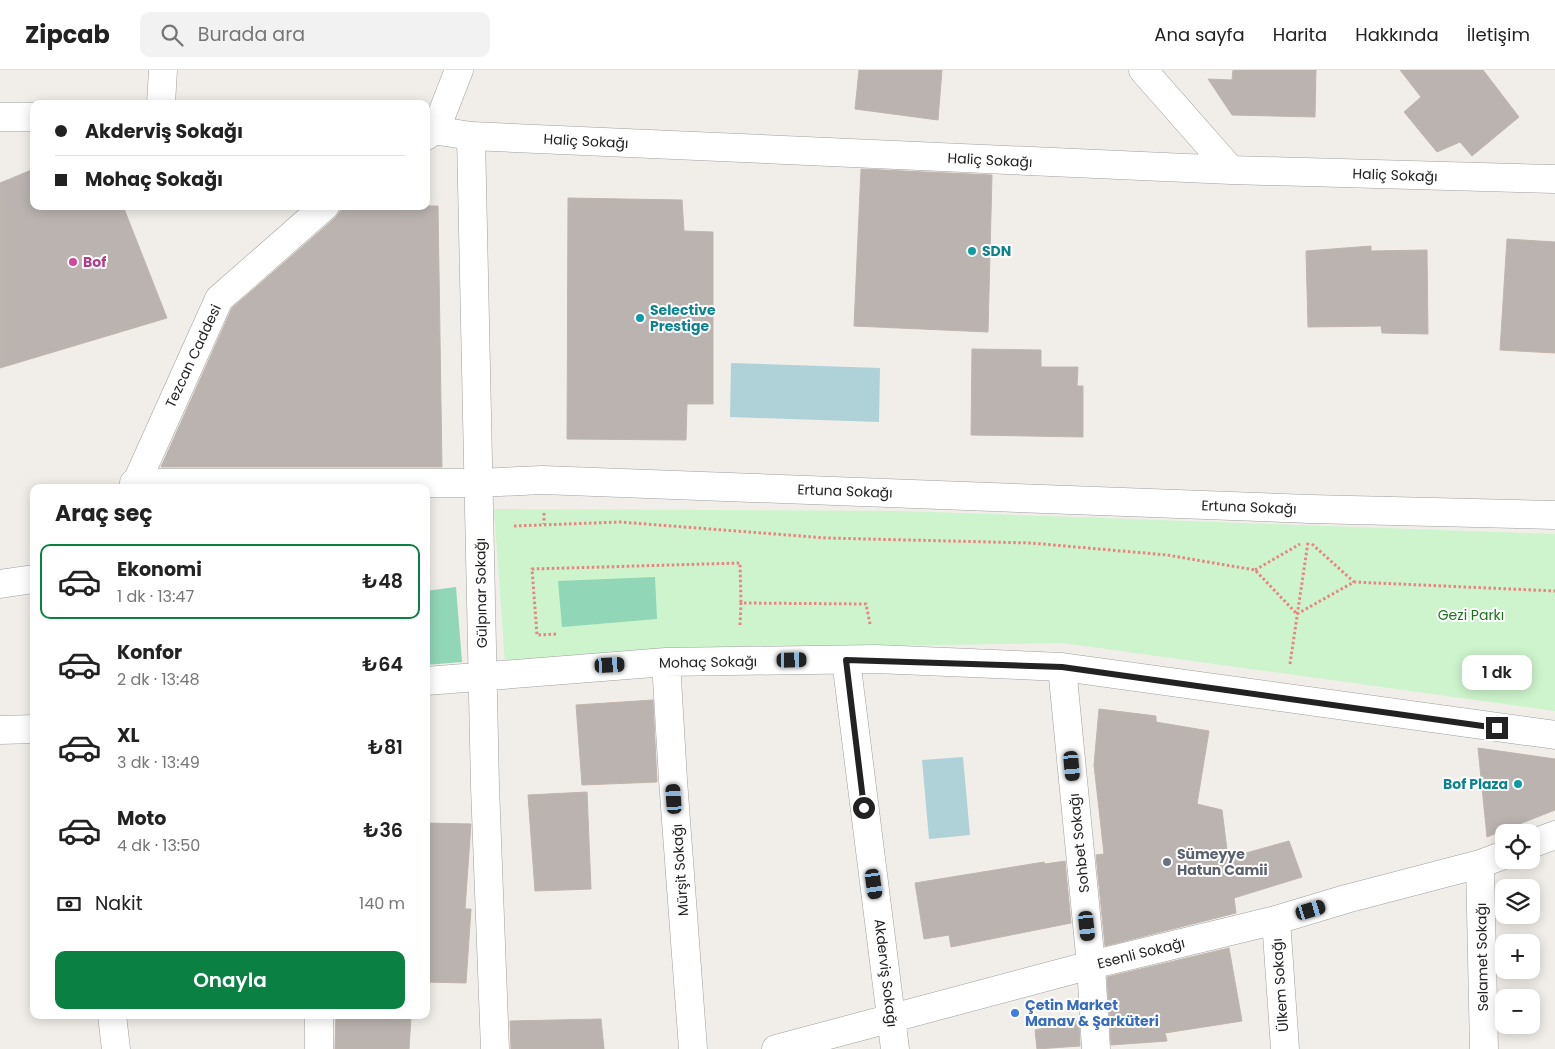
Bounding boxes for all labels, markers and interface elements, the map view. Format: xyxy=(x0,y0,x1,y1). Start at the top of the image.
search box xyxy=(140,12,490,57)
text: Zipcab xyxy=(25,18,110,51)
icon: search xyxy=(158,21,186,49)
text: Burada ara xyxy=(198,21,305,48)
text: Ana sayfa xyxy=(1154,22,1245,47)
text: Harita xyxy=(1273,22,1327,47)
text: Hakkında xyxy=(1355,22,1439,47)
text: İletişim xyxy=(1467,22,1530,47)
text: Akderviş Sokağı xyxy=(85,118,243,145)
street label: Haliç Sokağı xyxy=(543,129,629,153)
street label: Haliç Sokağı xyxy=(947,148,1033,172)
street label: Haliç Sokağı xyxy=(1352,164,1438,186)
text: Mohaç Sokağı xyxy=(85,166,223,193)
place label: SDN xyxy=(982,241,1011,261)
marker: SDN xyxy=(966,245,978,257)
place label: Bof xyxy=(83,252,106,272)
marker: Bof xyxy=(67,256,79,268)
place label: Selective Prestige xyxy=(650,300,716,336)
street label: Tezcan Caddesi xyxy=(160,301,226,411)
marker: Selective Prestige xyxy=(634,312,646,324)
street label: Ertuna Sokağı xyxy=(797,479,893,503)
street label: Ertuna Sokağı xyxy=(1201,495,1297,519)
text: Araç seç xyxy=(55,498,153,529)
street label: Gülpınar Sokağı xyxy=(470,538,492,648)
text: Ekonomi xyxy=(117,556,202,583)
icon: car xyxy=(57,559,102,604)
text: ₺48 xyxy=(362,568,403,595)
text: 1 dk · 13:47 xyxy=(117,585,194,608)
park label: Gezi Parkı xyxy=(1438,605,1504,625)
text: Konfor xyxy=(117,639,182,666)
icon: car xyxy=(57,642,102,687)
text: ₺64 xyxy=(362,651,403,678)
street label: Mohaç Sokağı xyxy=(659,651,757,673)
car xyxy=(776,652,807,668)
callout: 1 dk xyxy=(1462,656,1532,690)
car xyxy=(594,657,625,673)
text: 1 dk xyxy=(1482,661,1512,684)
text: 2 dk · 13:48 xyxy=(117,668,200,691)
route end xyxy=(1486,717,1508,739)
text: XL xyxy=(117,722,140,749)
icon: car xyxy=(57,725,102,770)
text: ₺81 xyxy=(368,734,403,761)
car xyxy=(1063,750,1080,782)
text: 3 dk · 13:49 xyxy=(117,751,200,774)
place label: Bof Plaza xyxy=(1443,774,1508,794)
marker: Bof Plaza xyxy=(1512,778,1524,790)
car xyxy=(665,784,682,814)
street label: Sohbet Sokağı xyxy=(1064,792,1094,894)
route start xyxy=(853,797,875,819)
text: Moto xyxy=(117,805,166,832)
icon: car xyxy=(57,808,102,853)
text: ₺36 xyxy=(363,817,403,844)
street label: Mürşit Sokağı xyxy=(667,823,693,917)
map controls xyxy=(1495,824,1540,1034)
button: locate xyxy=(1495,824,1540,869)
text: 4 dk · 13:50 xyxy=(117,834,200,857)
place label: Sümeyye Hatun Camii xyxy=(1177,844,1268,880)
marker: Sümeyye Hatun Camii xyxy=(1161,856,1173,868)
car xyxy=(864,868,883,900)
button: layers xyxy=(1495,879,1540,924)
icon: cash xyxy=(55,890,83,918)
text: Nakit xyxy=(95,890,143,917)
text: 140 m xyxy=(359,892,405,915)
car xyxy=(1294,898,1327,922)
street label: Selamet Sokağı xyxy=(1471,903,1493,1011)
car xyxy=(1077,910,1096,942)
street label: Akderviş Sokağı xyxy=(869,918,903,1028)
street label: Esenli Sokağı xyxy=(1095,932,1187,974)
button: + xyxy=(1495,934,1540,979)
street label: Ülkem Sokağı xyxy=(1267,938,1293,1032)
button: Onayla xyxy=(55,951,405,1009)
button: − xyxy=(1495,989,1540,1034)
place label: Çetin Market Manav & Şarküteri xyxy=(1025,995,1159,1031)
marker: Çetin Market Manav & Şarküteri xyxy=(1009,1007,1021,1019)

